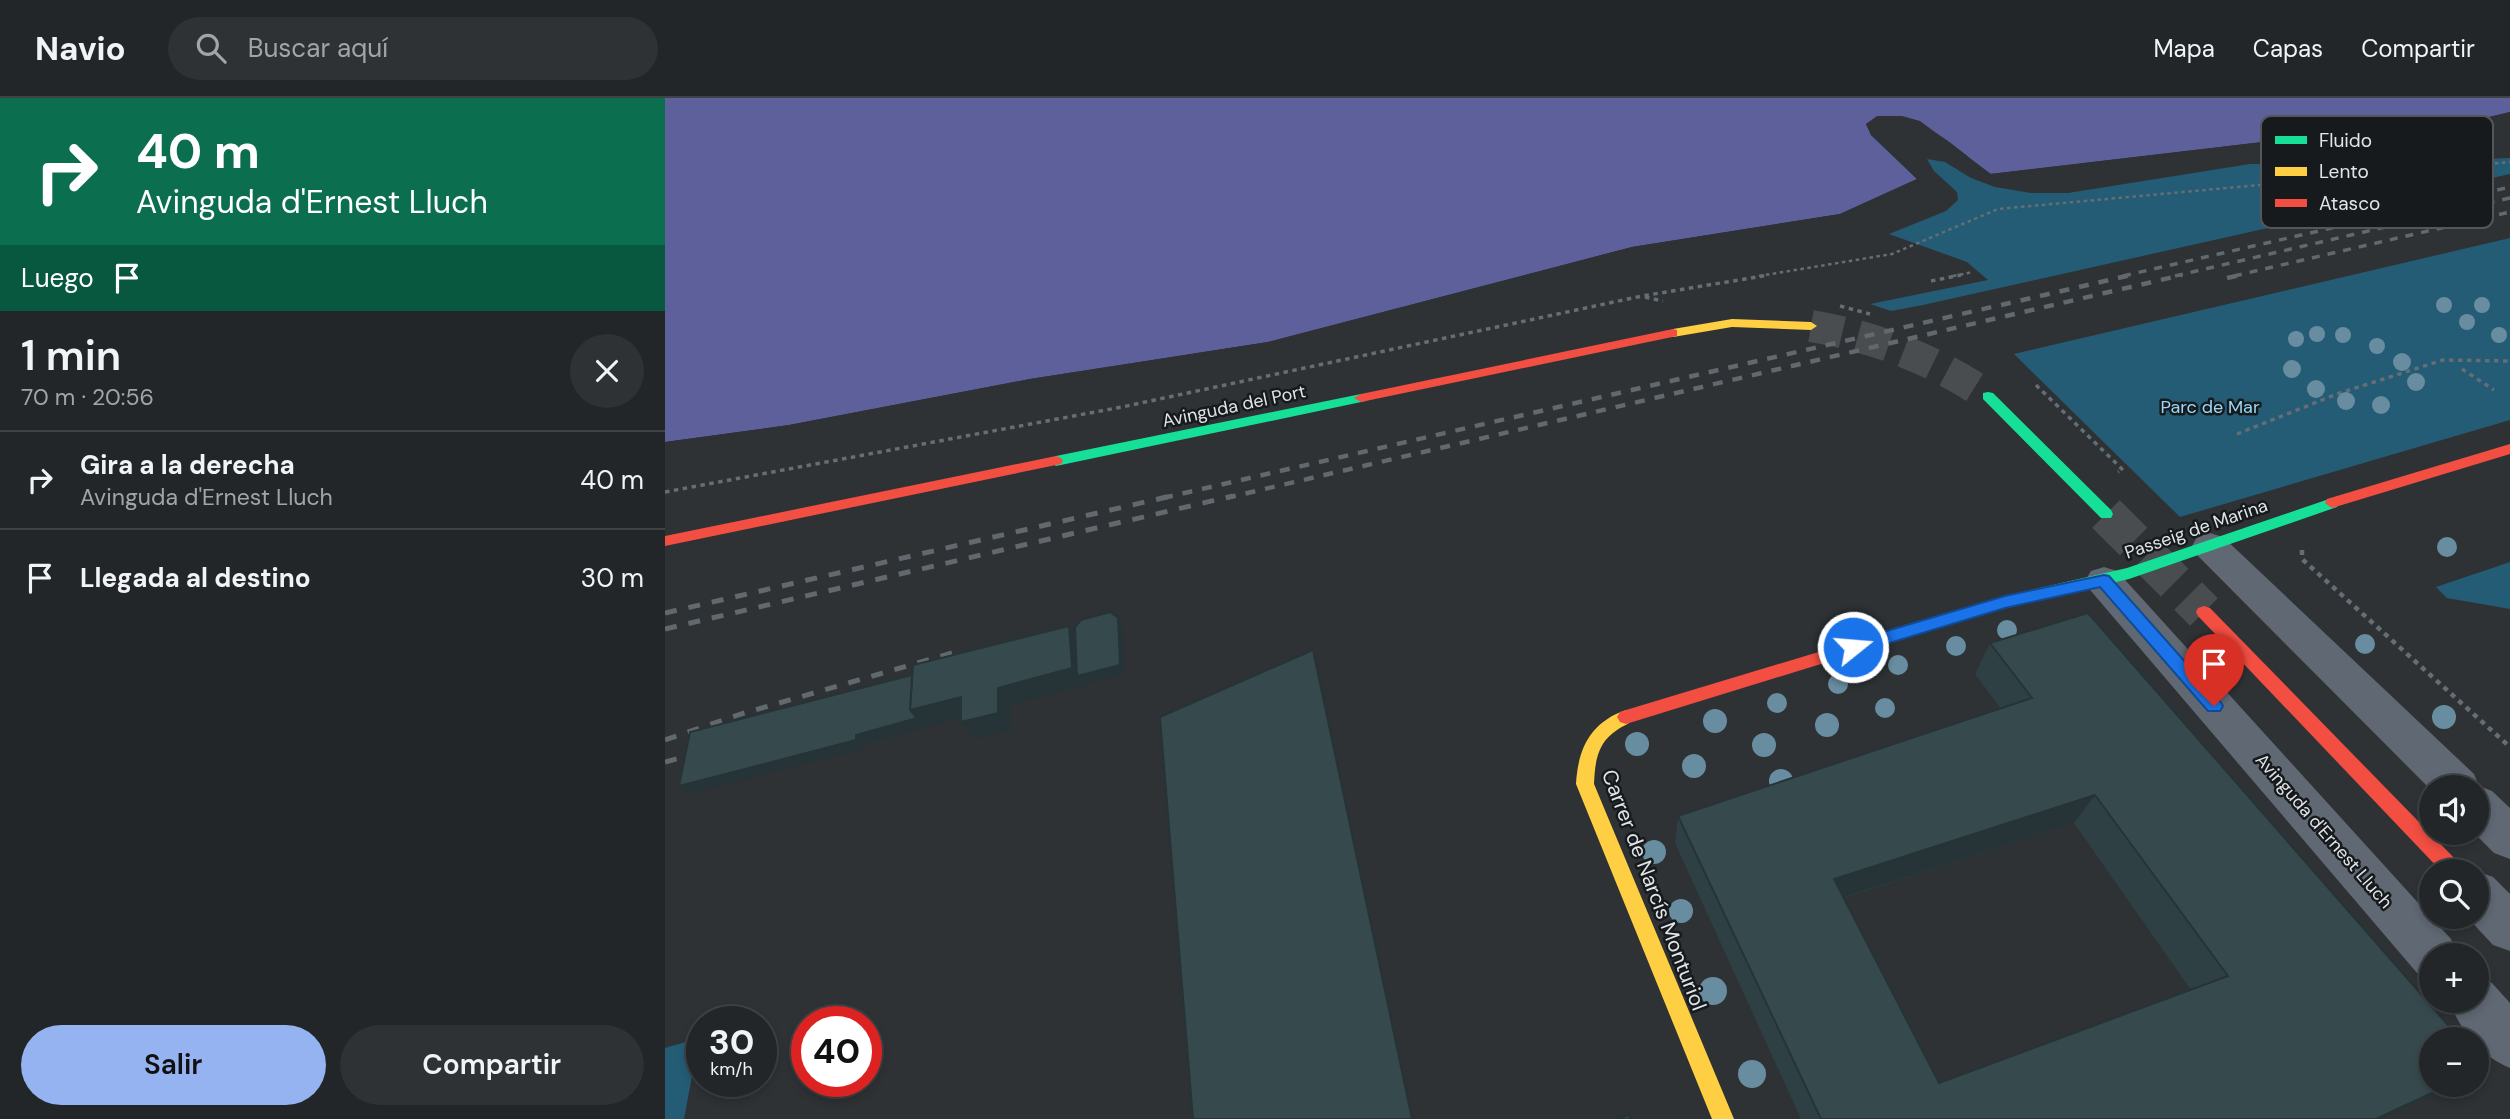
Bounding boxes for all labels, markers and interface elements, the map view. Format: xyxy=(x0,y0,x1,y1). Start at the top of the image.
search box xyxy=(168,17,658,80)
text: Navio xyxy=(35,27,126,70)
icon: search xyxy=(192,29,230,67)
text: Buscar aquí xyxy=(248,31,388,65)
text: Mapa xyxy=(2153,33,2215,64)
text: Capas xyxy=(2253,33,2323,64)
text: Compartir xyxy=(2361,33,2475,64)
legend xyxy=(2261,116,2493,228)
text: 40 m xyxy=(136,119,260,183)
icon: right xyxy=(21,126,112,217)
text: Fluido xyxy=(2319,128,2372,153)
text: Lento xyxy=(2319,159,2369,184)
text: Avinguda d'Ernest Lluch xyxy=(136,181,488,223)
text: Atasco xyxy=(2319,191,2380,216)
icon: arrive xyxy=(108,259,146,297)
text: Luego xyxy=(21,261,94,295)
text: 1 min xyxy=(21,328,121,383)
button: close xyxy=(570,334,644,408)
street label: Avinguda del Port xyxy=(1160,379,1308,433)
text: 70 m · 20:56 xyxy=(21,382,154,412)
park label: Parc de Mar xyxy=(2160,395,2260,419)
text: Gira a la derecha xyxy=(80,448,295,482)
icon: right xyxy=(21,461,59,499)
text: 40 m xyxy=(580,463,644,497)
text: Avinguda d'Ernest Lluch xyxy=(80,482,333,512)
street label: Passeig de Marina xyxy=(2121,493,2271,565)
icon: arrive xyxy=(21,559,59,597)
text: Llegada al destino xyxy=(80,561,311,595)
text: 30 m xyxy=(581,561,644,595)
position arrow xyxy=(1816,610,1890,684)
pin xyxy=(2184,634,2244,706)
icon: arrive xyxy=(2195,645,2233,683)
street label: Avinguda d'Ernest Lluch xyxy=(2250,748,2398,914)
street label: Carrer de Narcís Monturiol xyxy=(1595,765,1713,1015)
map controls xyxy=(2419,775,2489,1097)
button: sound xyxy=(2419,775,2489,845)
button: search xyxy=(2419,859,2489,929)
button: + xyxy=(2419,943,2489,1013)
speed limit sign: 40 xyxy=(791,1006,882,1097)
text: 30 xyxy=(709,1019,754,1065)
button: Salir xyxy=(21,1025,326,1105)
button: Compartir xyxy=(340,1025,644,1105)
button: − xyxy=(2419,1027,2489,1097)
text: km/h xyxy=(710,1057,753,1081)

